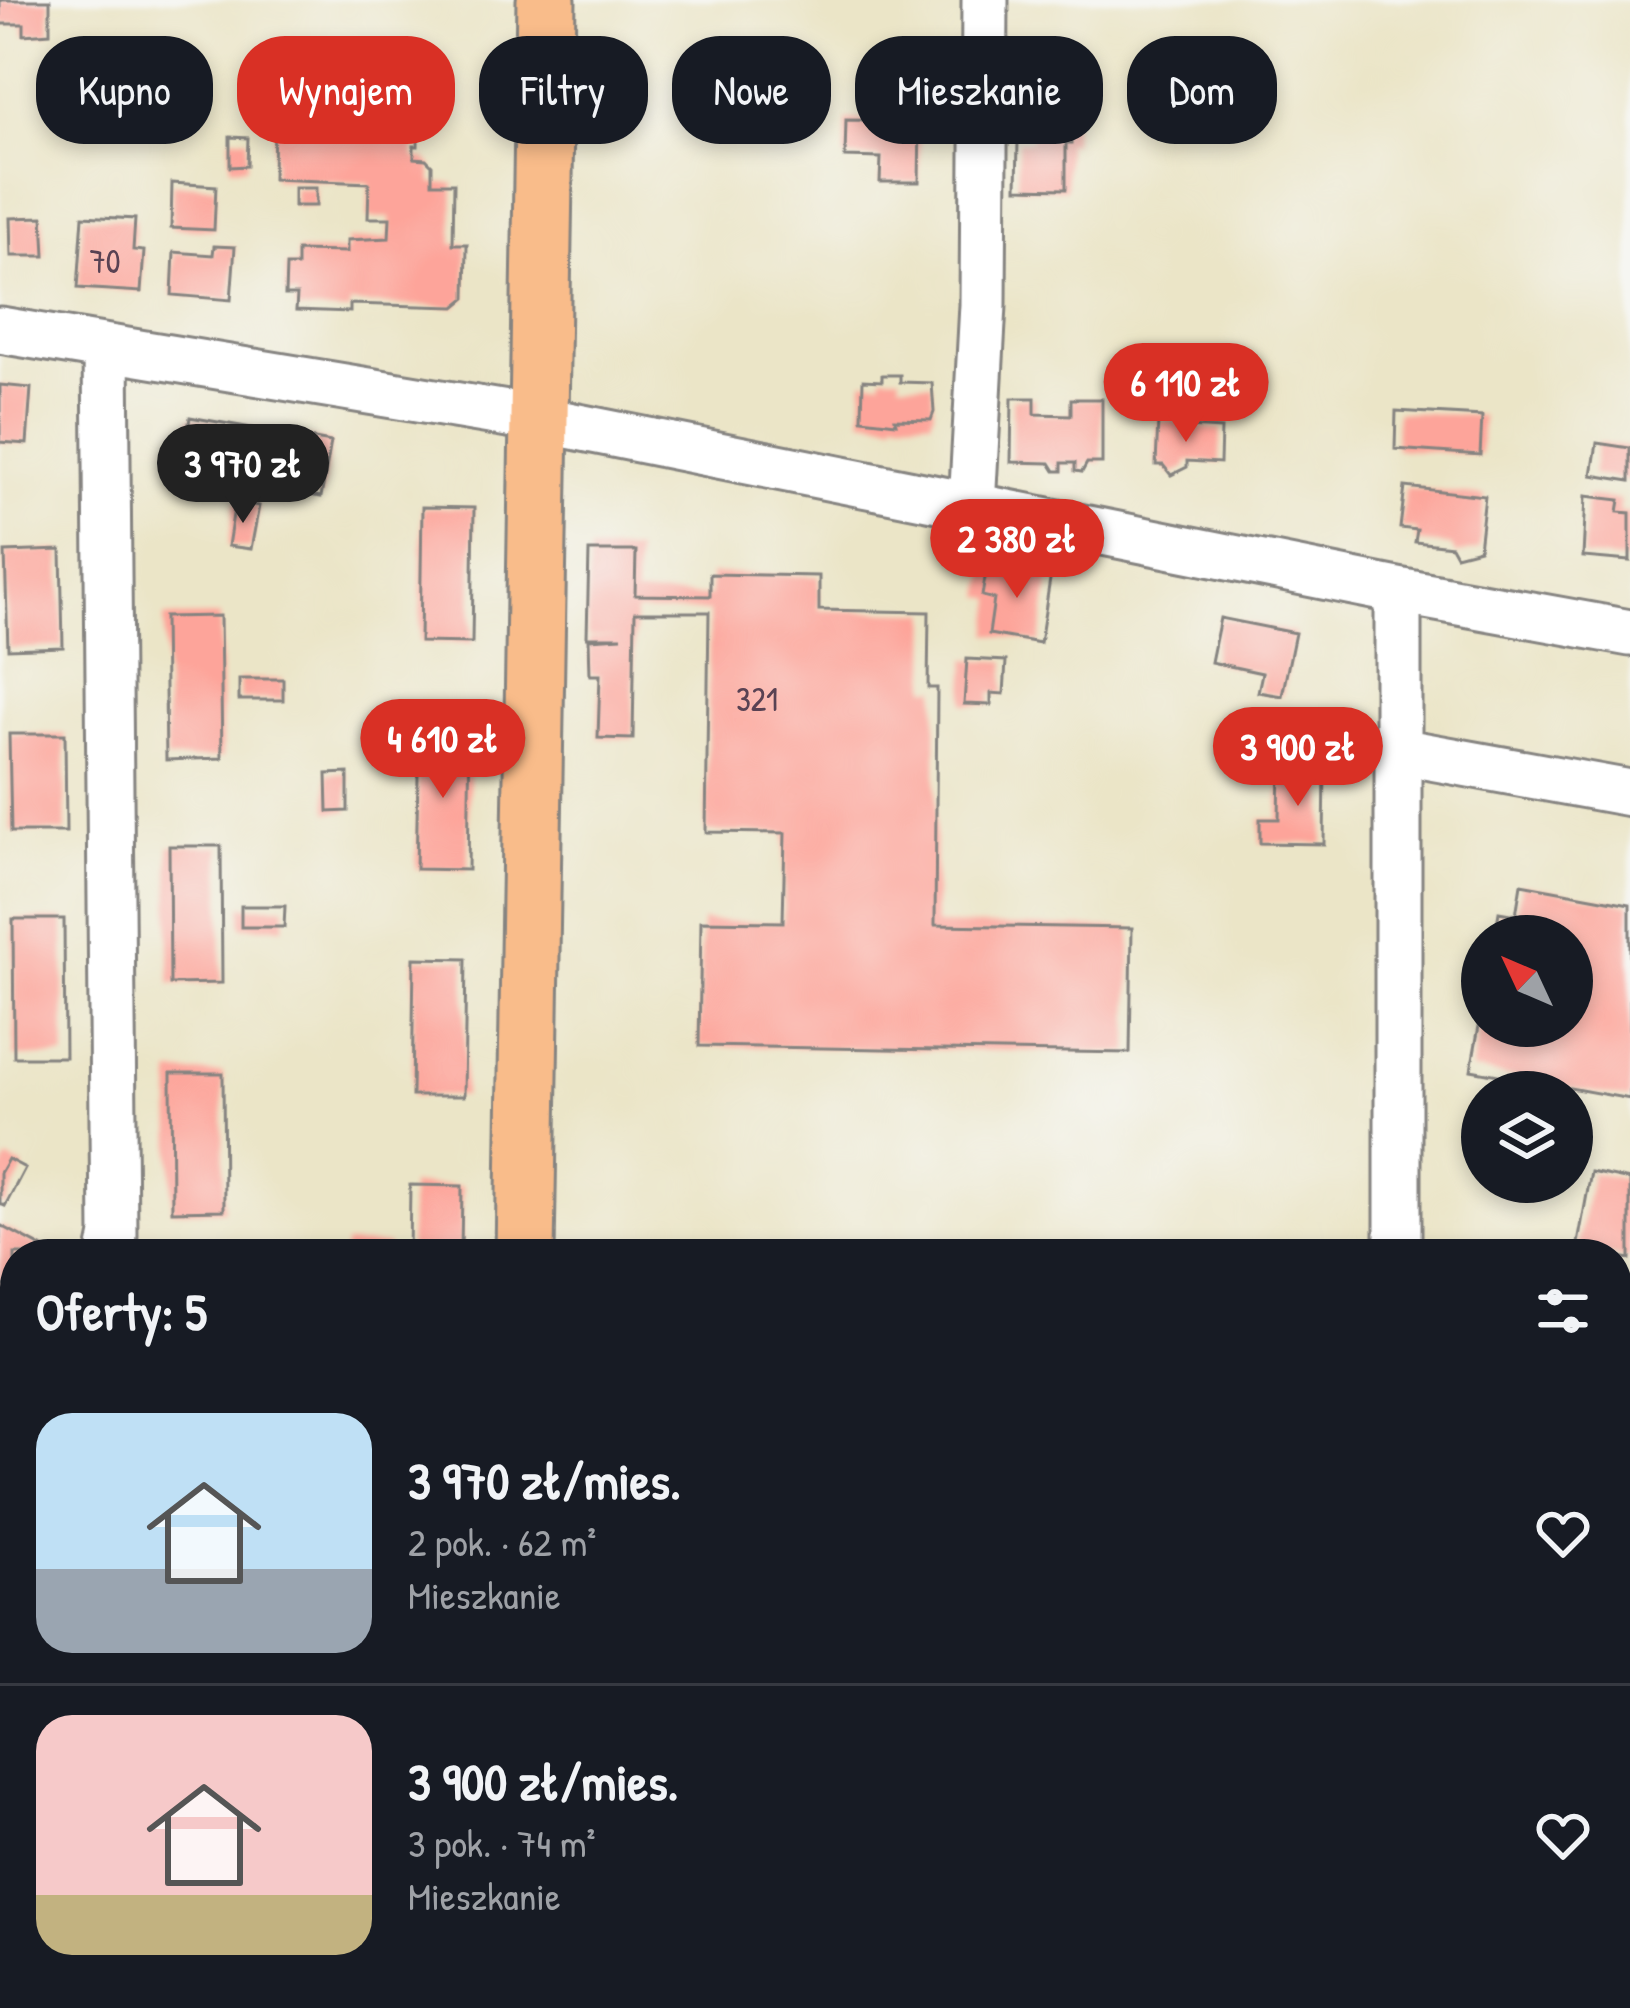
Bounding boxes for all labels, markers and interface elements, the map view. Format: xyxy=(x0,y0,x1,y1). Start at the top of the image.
chip: Kupno xyxy=(36,36,213,144)
chip: Wynajem xyxy=(237,36,455,144)
chip: Filtry xyxy=(479,36,648,144)
chip: Nowe xyxy=(672,36,831,144)
chip: Mieszkanie xyxy=(855,36,1103,144)
chip: Dom xyxy=(1127,36,1277,144)
house number: 70 xyxy=(89,239,121,283)
pin: 6 110 zł xyxy=(1062,343,1310,445)
text: 6 110 zł xyxy=(1131,355,1241,408)
pin: 3 970 zł xyxy=(119,424,367,526)
text: 3 970 zł xyxy=(184,436,302,489)
pin: 2 380 zł xyxy=(893,499,1141,601)
text: 2 380 zł xyxy=(957,511,1077,564)
house number: 321 xyxy=(736,677,778,721)
pin: 4 610 zł xyxy=(319,699,567,801)
pin: 3 900 zł xyxy=(1174,707,1422,809)
text: 4 610 zł xyxy=(387,711,499,764)
text: 3 900 zł xyxy=(1240,719,1356,772)
north arrow xyxy=(1461,915,1593,1047)
map controls xyxy=(1461,915,1593,1203)
button: layers xyxy=(1461,1071,1593,1203)
text: Oferty: 5 xyxy=(36,1277,207,1346)
icon: filters xyxy=(1530,1278,1596,1344)
text: 3 970 zł/mies. xyxy=(408,1446,681,1515)
icon: home xyxy=(132,1461,276,1605)
icon: heart xyxy=(1530,1500,1596,1566)
text: 2 pok. · 62 m² xyxy=(408,1515,596,1568)
text: Mieszkanie xyxy=(408,1568,561,1621)
text: 3 900 zł/mies. xyxy=(408,1747,678,1816)
icon: home xyxy=(132,1763,276,1907)
icon: heart xyxy=(1530,1802,1596,1868)
text: 3 pok. · 74 m² xyxy=(408,1816,596,1869)
text: Mieszkanie xyxy=(408,1869,561,1922)

